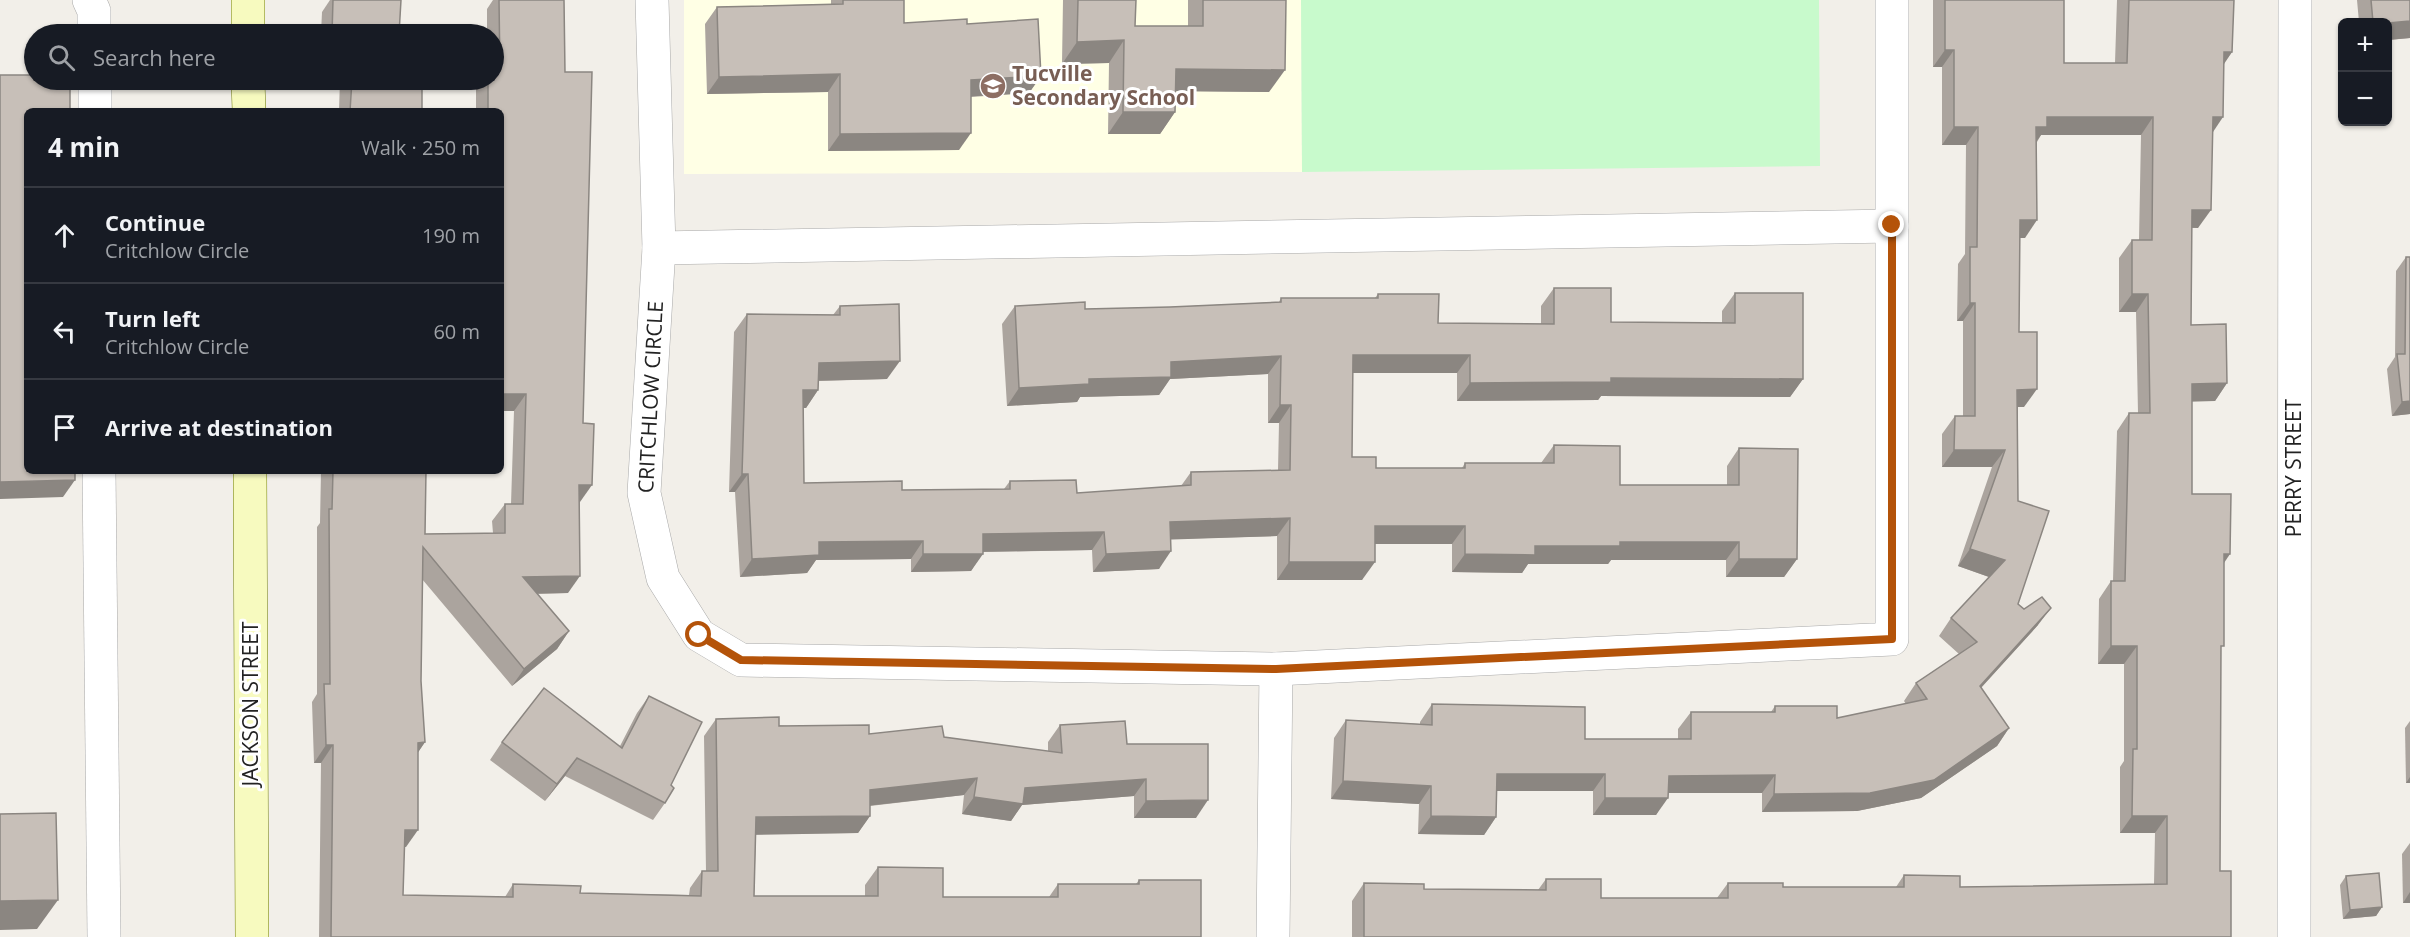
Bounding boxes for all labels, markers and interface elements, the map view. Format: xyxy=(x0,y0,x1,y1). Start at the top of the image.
map controls xyxy=(2338,18,2392,126)
button: + xyxy=(2338,18,2392,72)
search box xyxy=(24,24,504,90)
icon: search xyxy=(45,41,78,74)
text: Search here xyxy=(93,42,216,72)
place label: Tucville Secondary School xyxy=(1012,59,1195,111)
school or university icon: Tucville Secondary School xyxy=(978,71,1008,101)
button: − xyxy=(2338,72,2392,126)
text: 4 min xyxy=(48,129,120,165)
text: Walk · 250 m xyxy=(361,134,480,161)
text: Continue xyxy=(105,207,205,237)
route end xyxy=(1878,211,1904,237)
icon: ahead xyxy=(48,219,81,252)
text: 190 m xyxy=(422,222,480,249)
text: Critchlow Circle xyxy=(105,237,249,264)
street label: CRITCHLOW CIRCLE xyxy=(631,300,669,494)
text: Turn left xyxy=(105,303,200,333)
icon: left xyxy=(48,315,81,348)
text: 60 m xyxy=(433,318,480,345)
text: Critchlow Circle xyxy=(105,333,249,360)
street label: PERRY STREET xyxy=(2279,398,2307,537)
icon: arrive xyxy=(48,411,81,444)
text: Arrive at destination xyxy=(105,412,333,442)
street label: JACKSON STREET xyxy=(236,621,264,789)
route start xyxy=(685,621,711,647)

